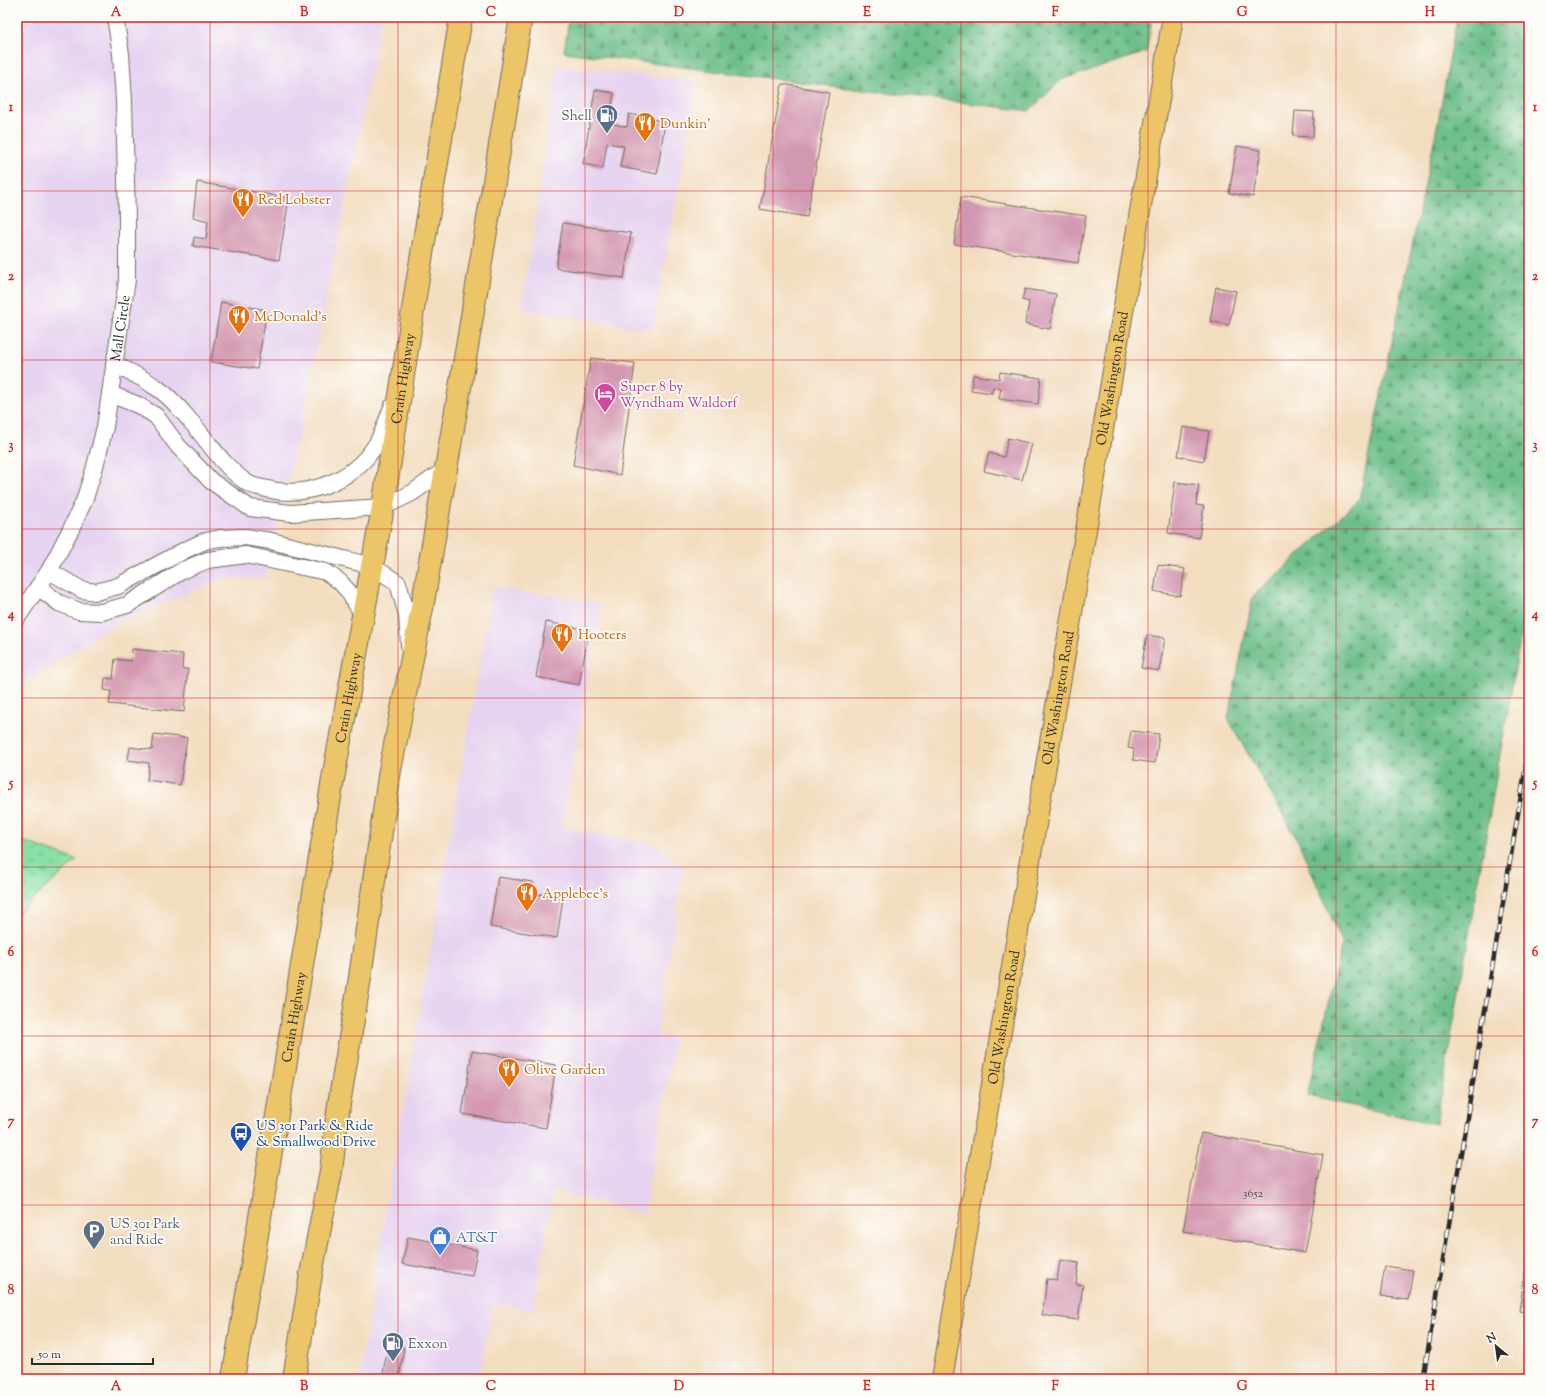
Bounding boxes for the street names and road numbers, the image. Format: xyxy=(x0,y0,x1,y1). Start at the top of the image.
street label: Mall Circle xyxy=(107,294,137,363)
street label: Old Washington Road xyxy=(1092,310,1135,447)
street label: Crain Highway xyxy=(388,332,421,425)
street label: Old Washington Road xyxy=(1038,629,1081,767)
street label: Crain Highway xyxy=(332,651,368,745)
street label: Old Washington Road xyxy=(984,949,1027,1086)
street label: Crain Highway xyxy=(278,970,313,1064)

